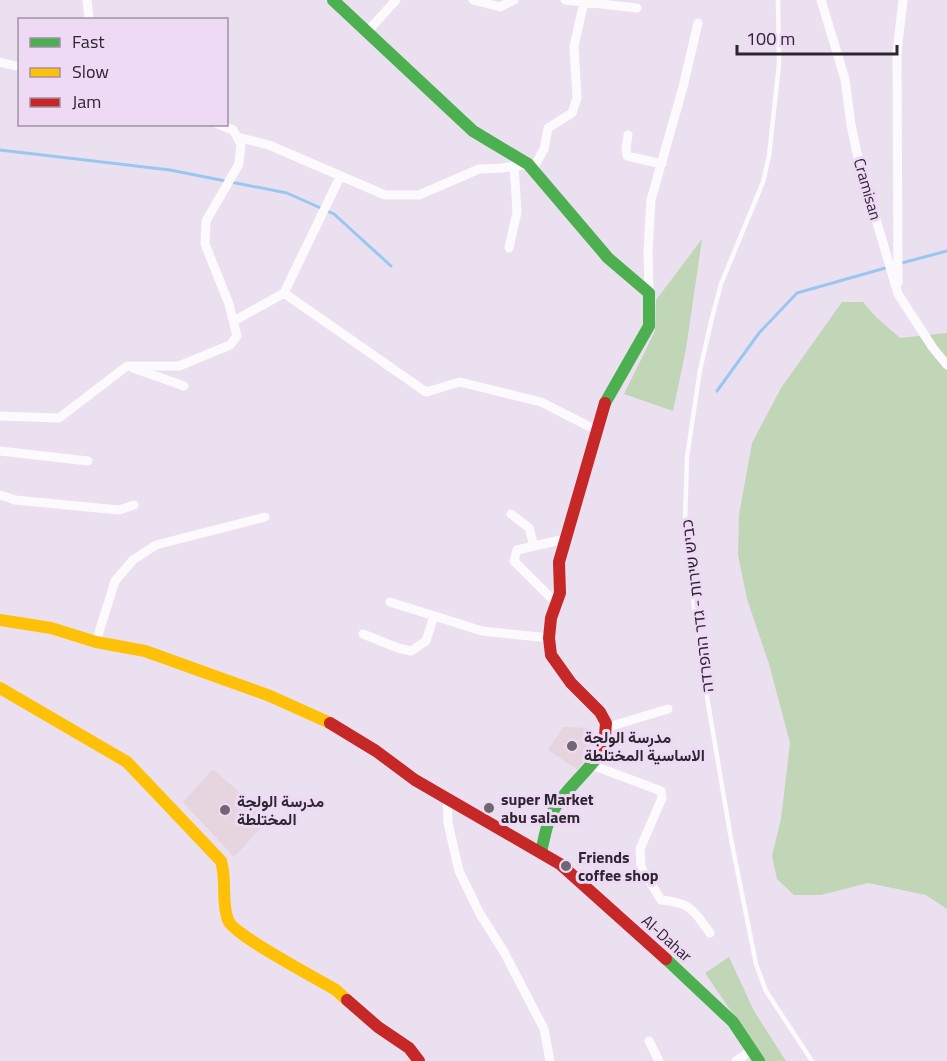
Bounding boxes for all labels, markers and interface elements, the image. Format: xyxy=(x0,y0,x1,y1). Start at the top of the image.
legend xyxy=(18,18,228,126)
scale bar xyxy=(737,18,898,56)
text: 100 m xyxy=(746,25,795,52)
text: Fast xyxy=(72,28,105,55)
text: Slow xyxy=(72,58,109,85)
text: Jam xyxy=(72,88,101,115)
street label: Cramisan xyxy=(848,155,888,223)
street label: כביש שירות - גדר ההפרדה xyxy=(674,518,720,694)
place label: مدرسة الولجة الاساسية المختلطة xyxy=(584,725,705,767)
marker: مدرسة الولجة الاساسية المختلطة xyxy=(565,739,579,753)
place label: super Market abu salaem xyxy=(501,787,594,829)
place label: مدرسة الولجة المختلطة xyxy=(237,789,324,831)
marker: super Market abu salaem xyxy=(482,801,496,815)
marker: مدرسة الولجة المختلطة xyxy=(218,803,232,817)
place label: Friends coffee shop xyxy=(578,845,659,887)
marker: Friends coffee shop xyxy=(559,859,573,873)
street label: Al-Dahar xyxy=(636,909,698,968)

